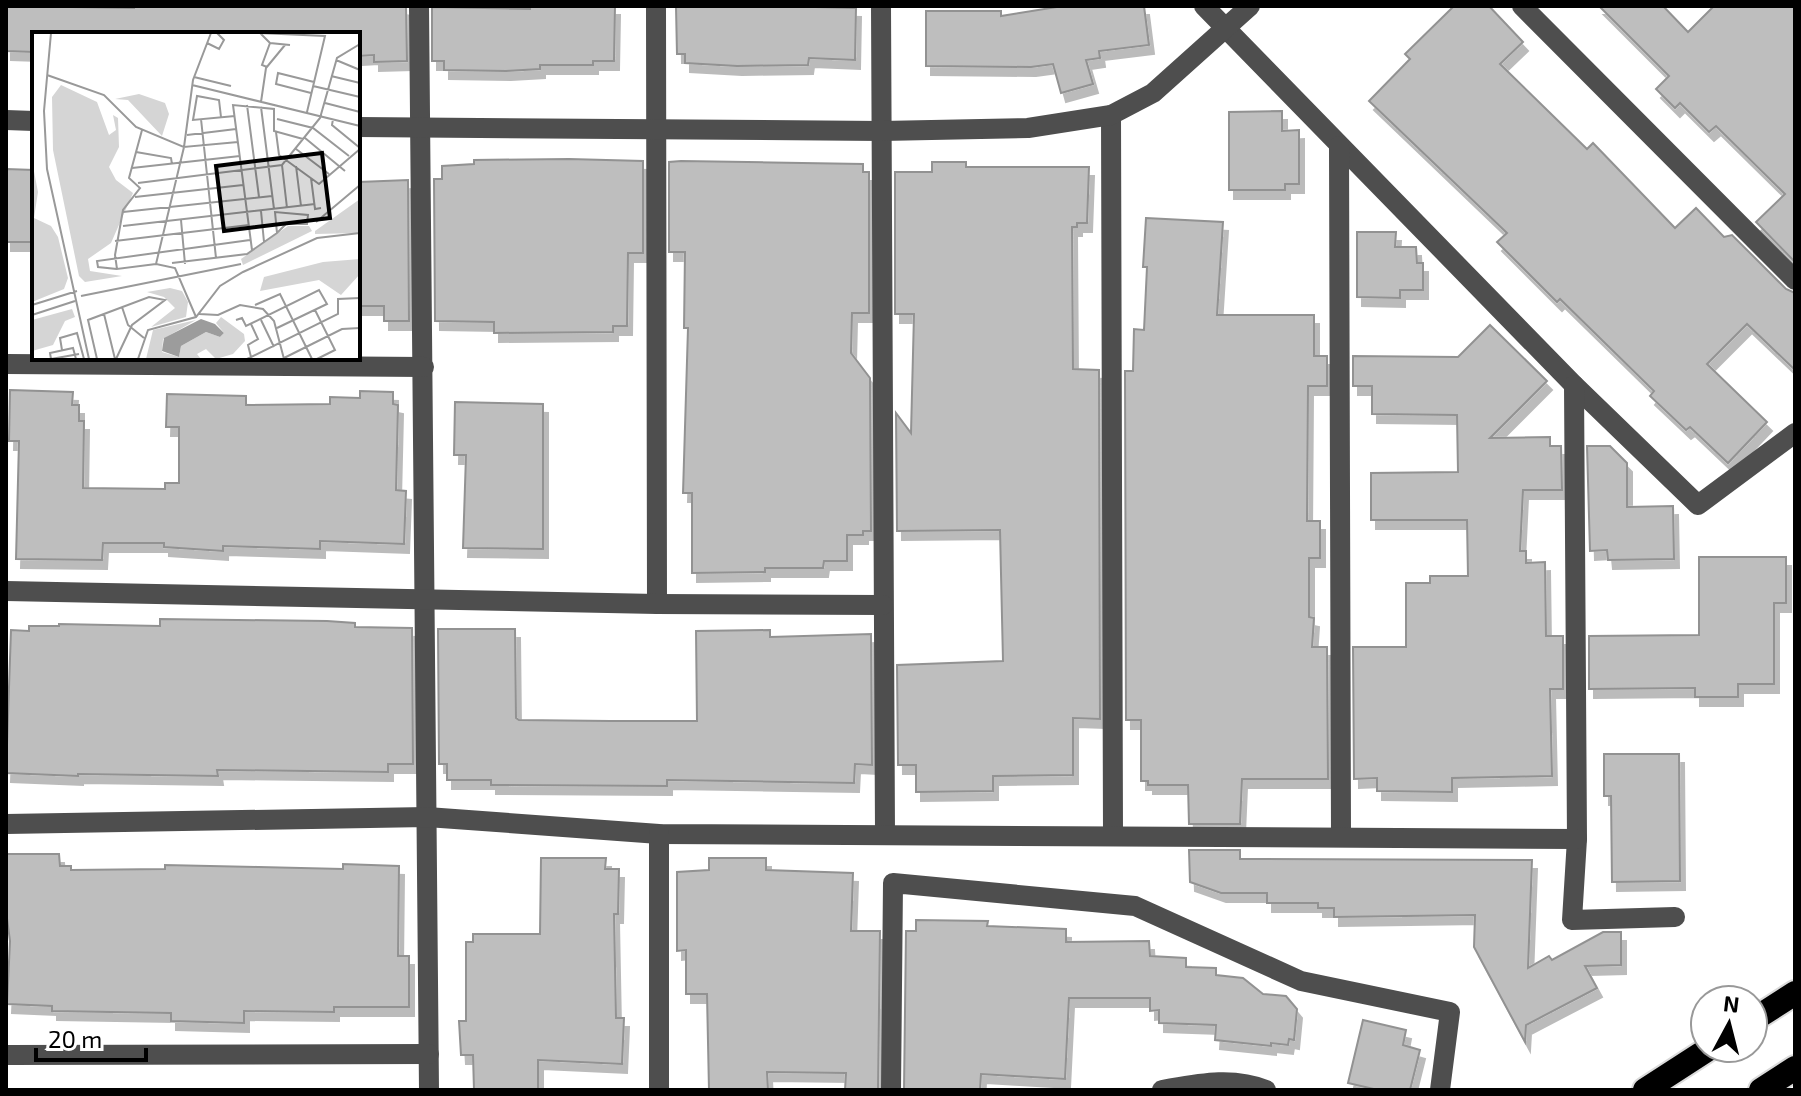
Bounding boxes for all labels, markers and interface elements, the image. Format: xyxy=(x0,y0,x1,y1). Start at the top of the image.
inset map xyxy=(32,32,360,360)
north arrow xyxy=(1689,984,1769,1064)
text: N xyxy=(1722,989,1741,1017)
scale bar xyxy=(36,1012,146,1062)
text: 20 m xyxy=(48,1024,102,1053)

